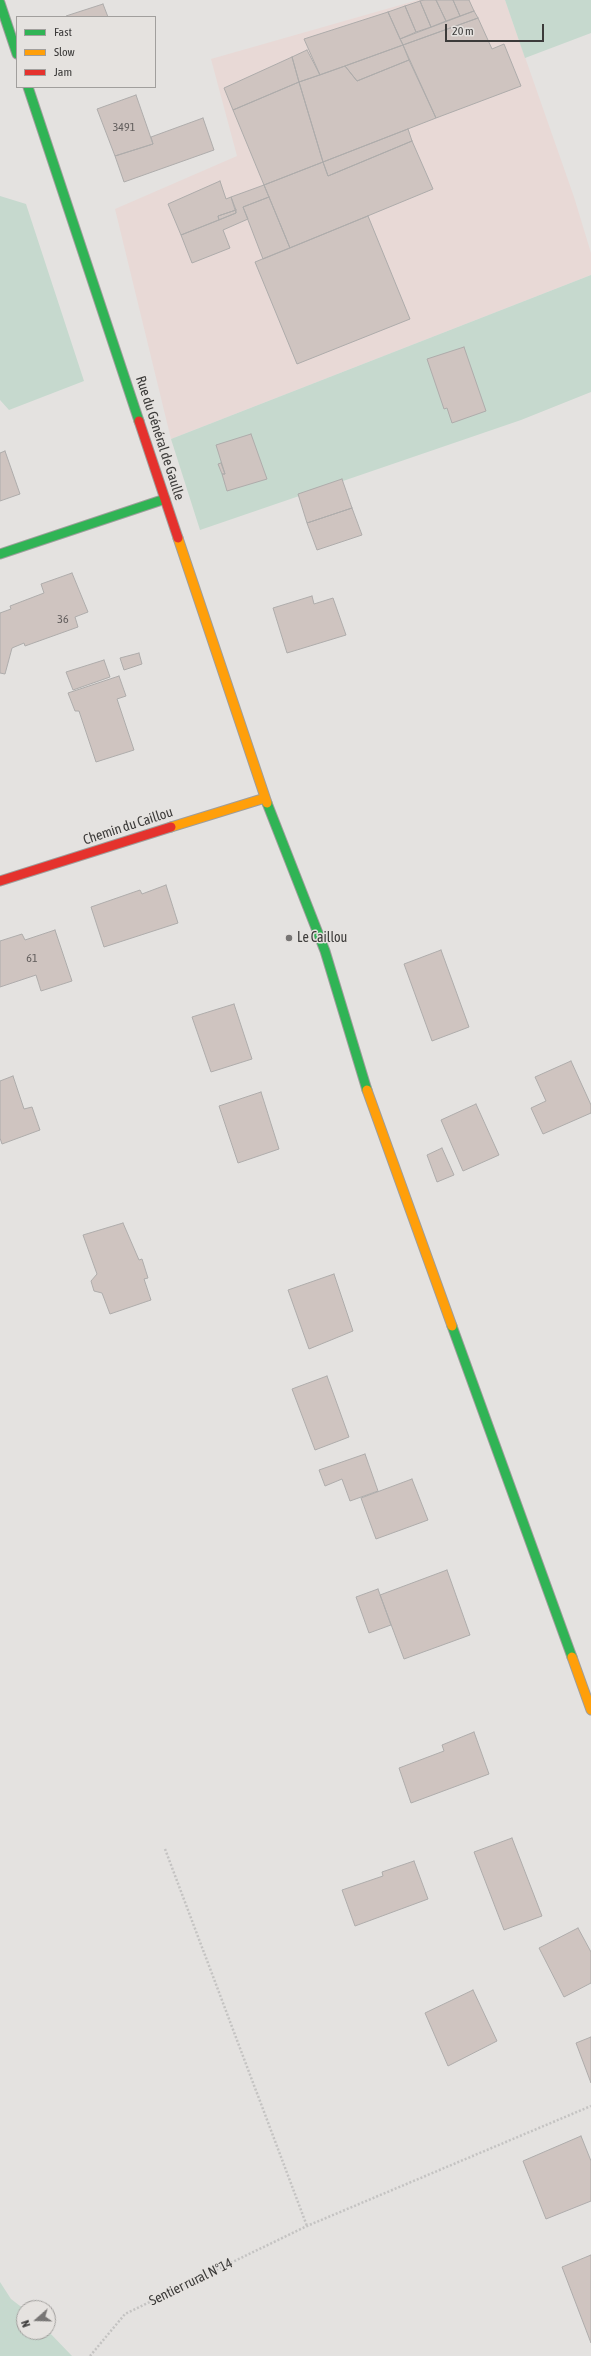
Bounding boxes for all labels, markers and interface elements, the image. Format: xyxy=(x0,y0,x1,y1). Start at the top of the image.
legend xyxy=(16,16,156,88)
scale bar xyxy=(447,16,546,42)
text: 20 m xyxy=(452,24,474,38)
text: Fast xyxy=(54,25,72,39)
text: Slow xyxy=(54,45,75,59)
text: Jam xyxy=(54,65,72,79)
house number: 3491 xyxy=(113,120,135,134)
street label: Rue du Général de Gaulle xyxy=(132,374,188,502)
house number: 36 xyxy=(57,612,69,626)
street label: Chemin du Caillou xyxy=(81,804,175,848)
place label: Le Caillou xyxy=(297,930,347,946)
marker: Le Caillou xyxy=(284,933,294,943)
house number: 61 xyxy=(26,951,38,965)
street label: Sentier rural N°14 xyxy=(146,2255,236,2309)
north arrow xyxy=(16,2300,56,2340)
text: N xyxy=(19,2319,32,2329)

